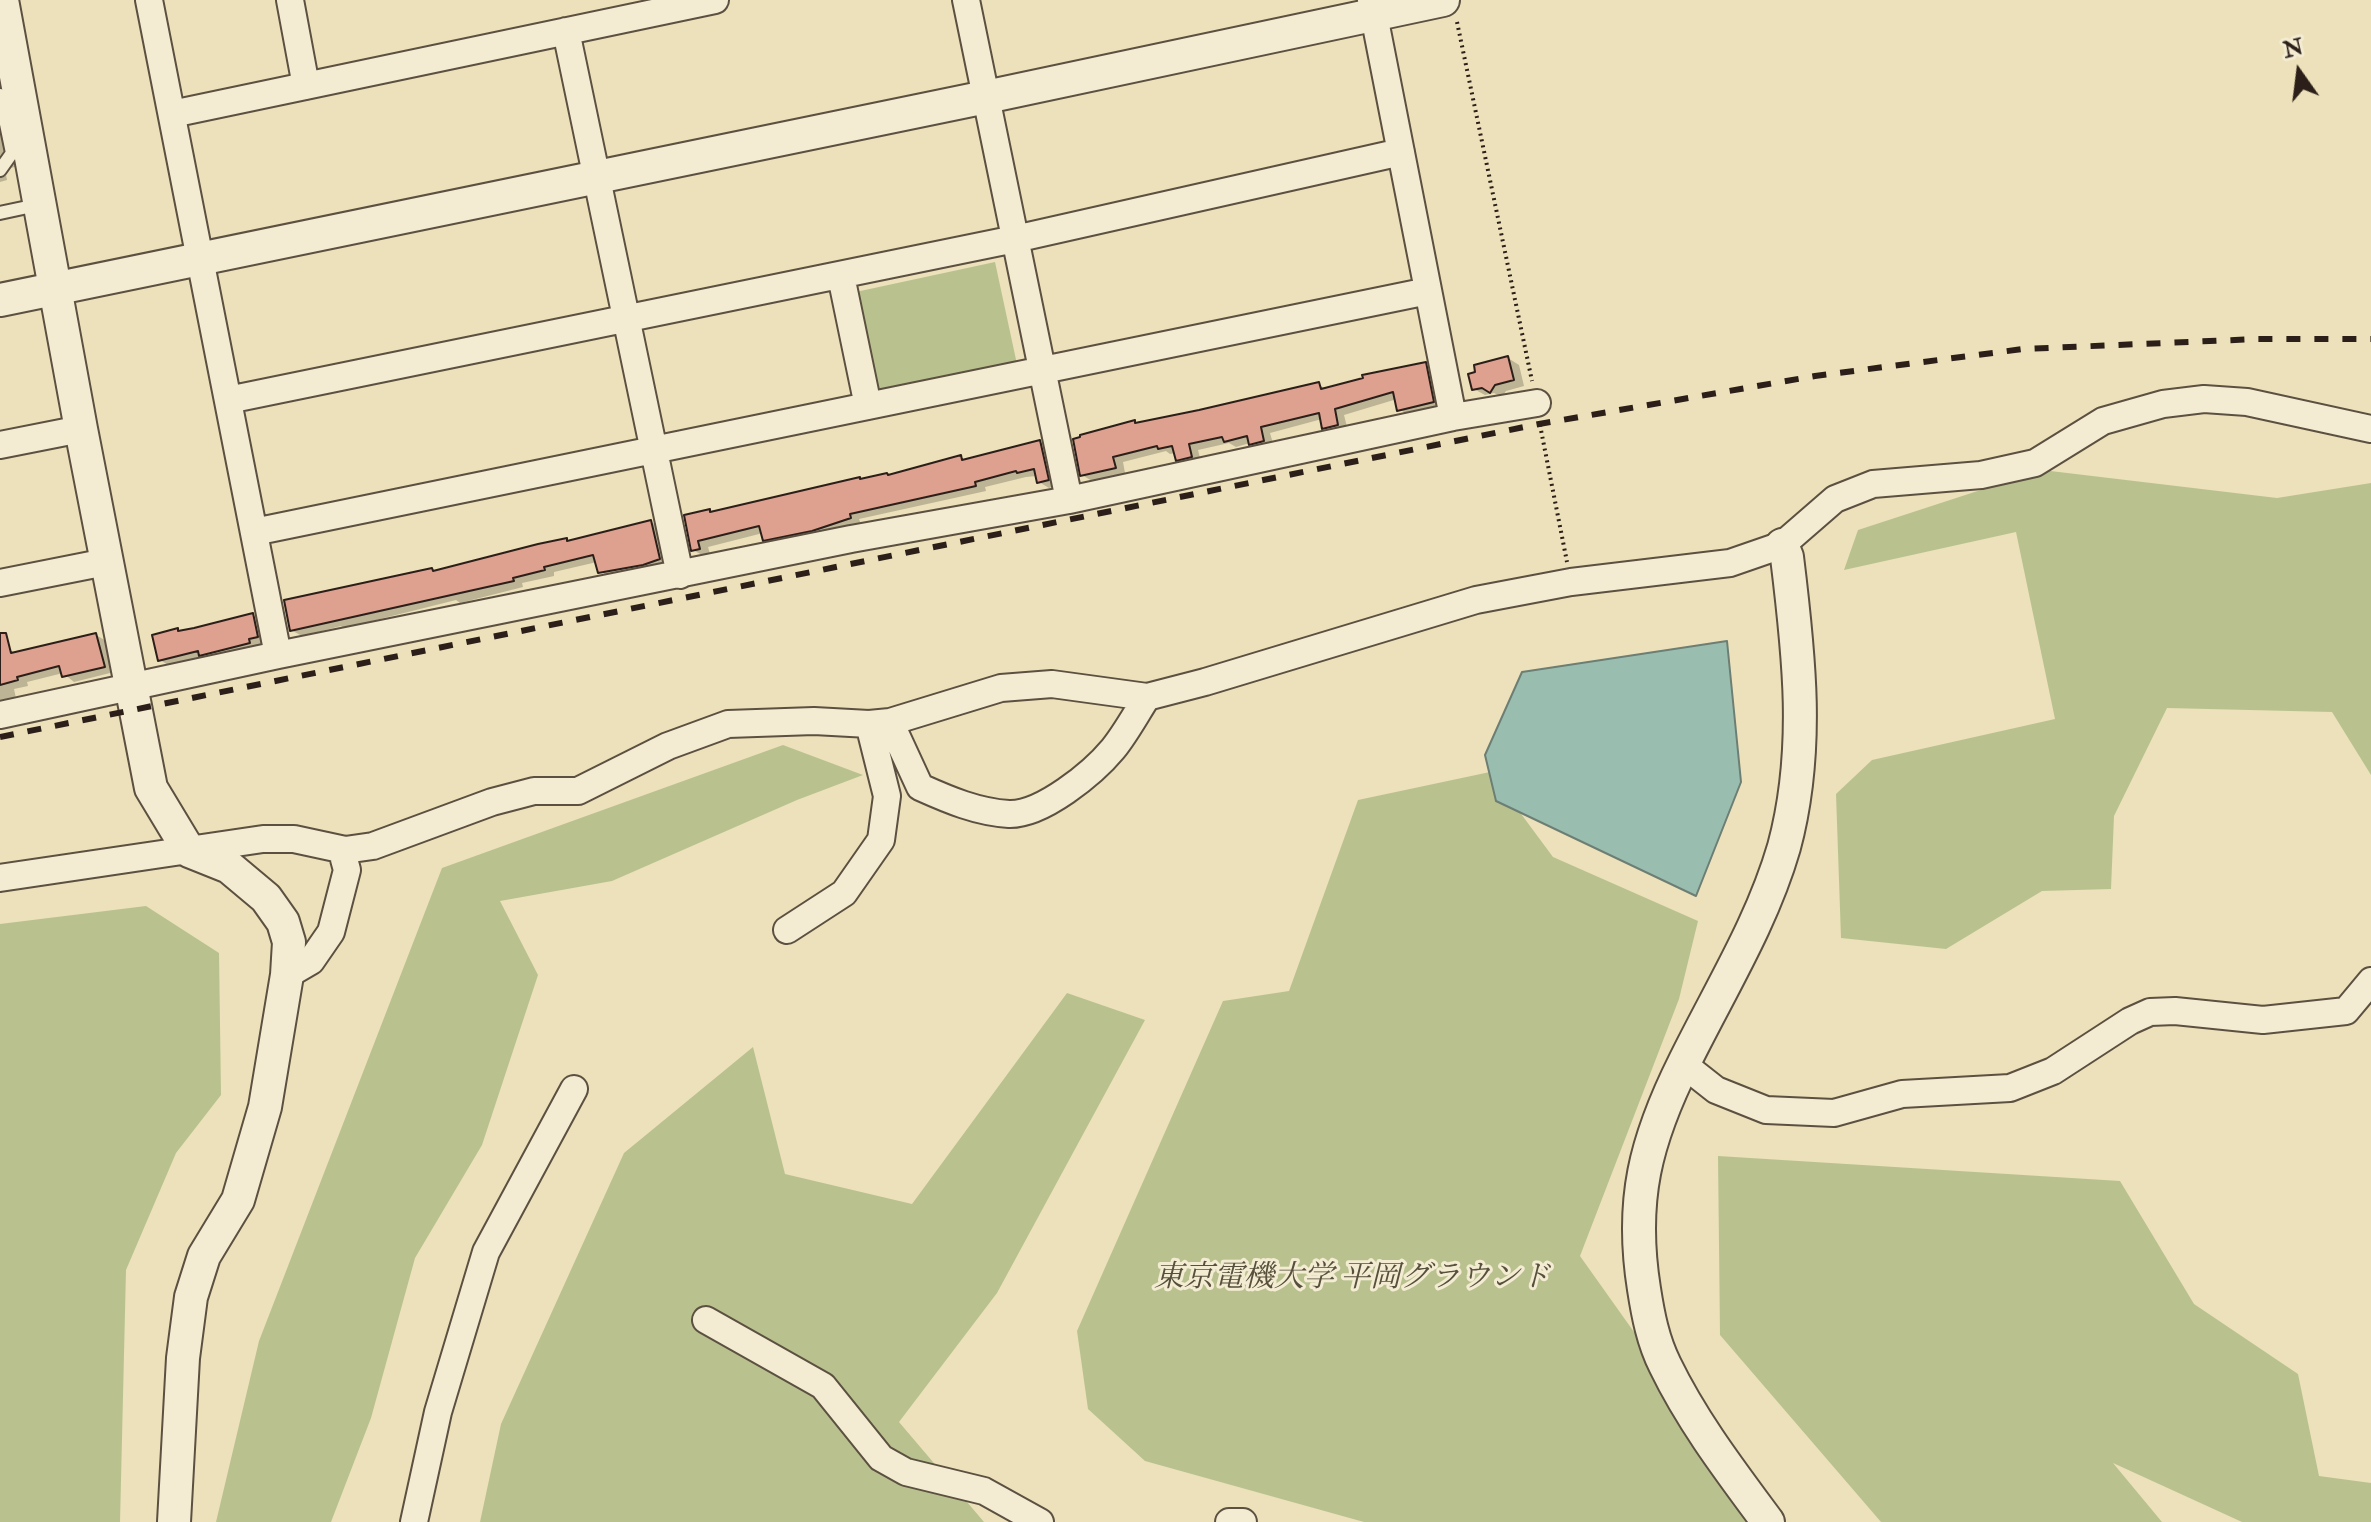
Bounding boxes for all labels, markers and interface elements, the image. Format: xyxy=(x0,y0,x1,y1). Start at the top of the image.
north arrow xyxy=(2259,32,2339,112)
text: N xyxy=(2280,33,2306,65)
park label: 東京電機大学 平岡グラウンド xyxy=(1154,1262,1550,1298)

